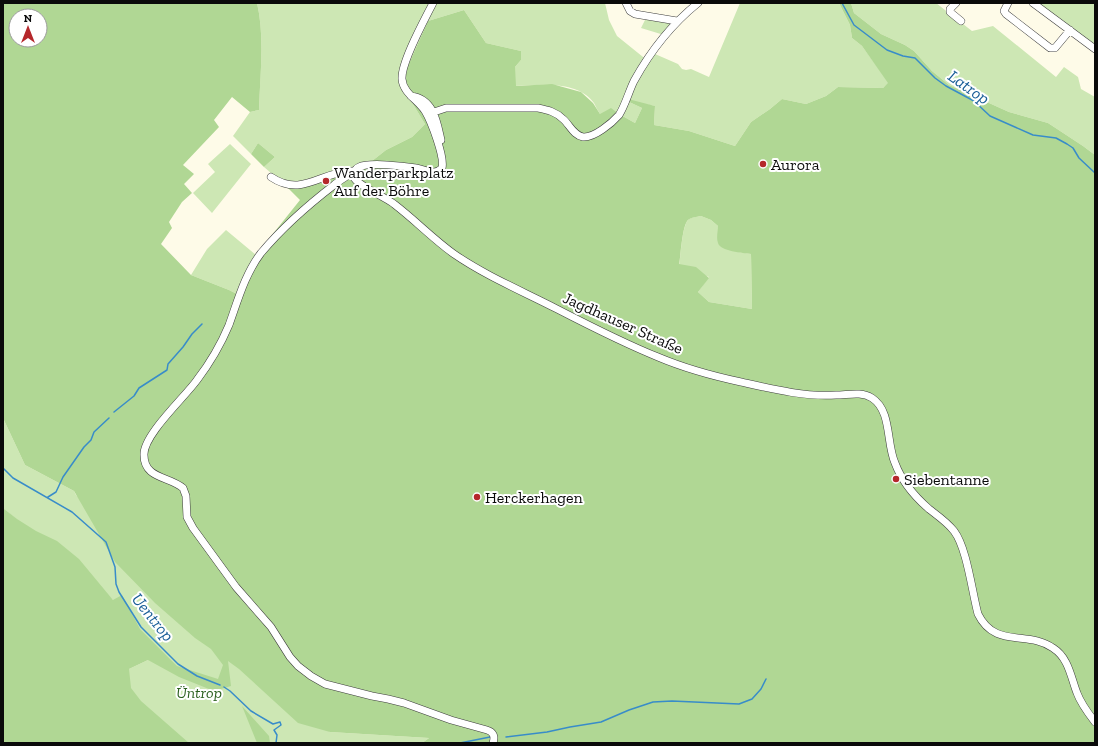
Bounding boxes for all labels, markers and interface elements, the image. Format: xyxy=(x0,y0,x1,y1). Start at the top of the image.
north arrow xyxy=(8,8,48,48)
text: N xyxy=(24,12,33,25)
water label: Latrop xyxy=(944,66,994,109)
place label: Aurora xyxy=(771,155,820,174)
marker: Aurora xyxy=(758,159,768,169)
place label: Wanderparkplatz Auf der Böhre xyxy=(334,163,454,200)
marker: Wanderparkplatz Auf der Böhre xyxy=(321,176,331,186)
street label: Jagdhauser Straße xyxy=(560,288,686,358)
place label: Siebentanne xyxy=(904,470,989,489)
marker: Siebentanne xyxy=(891,474,901,484)
place label: Herckerhagen xyxy=(485,488,584,507)
marker: Herckerhagen xyxy=(472,492,482,502)
water label: Uentrop xyxy=(128,589,179,645)
park label: Üntrop xyxy=(176,683,222,702)

